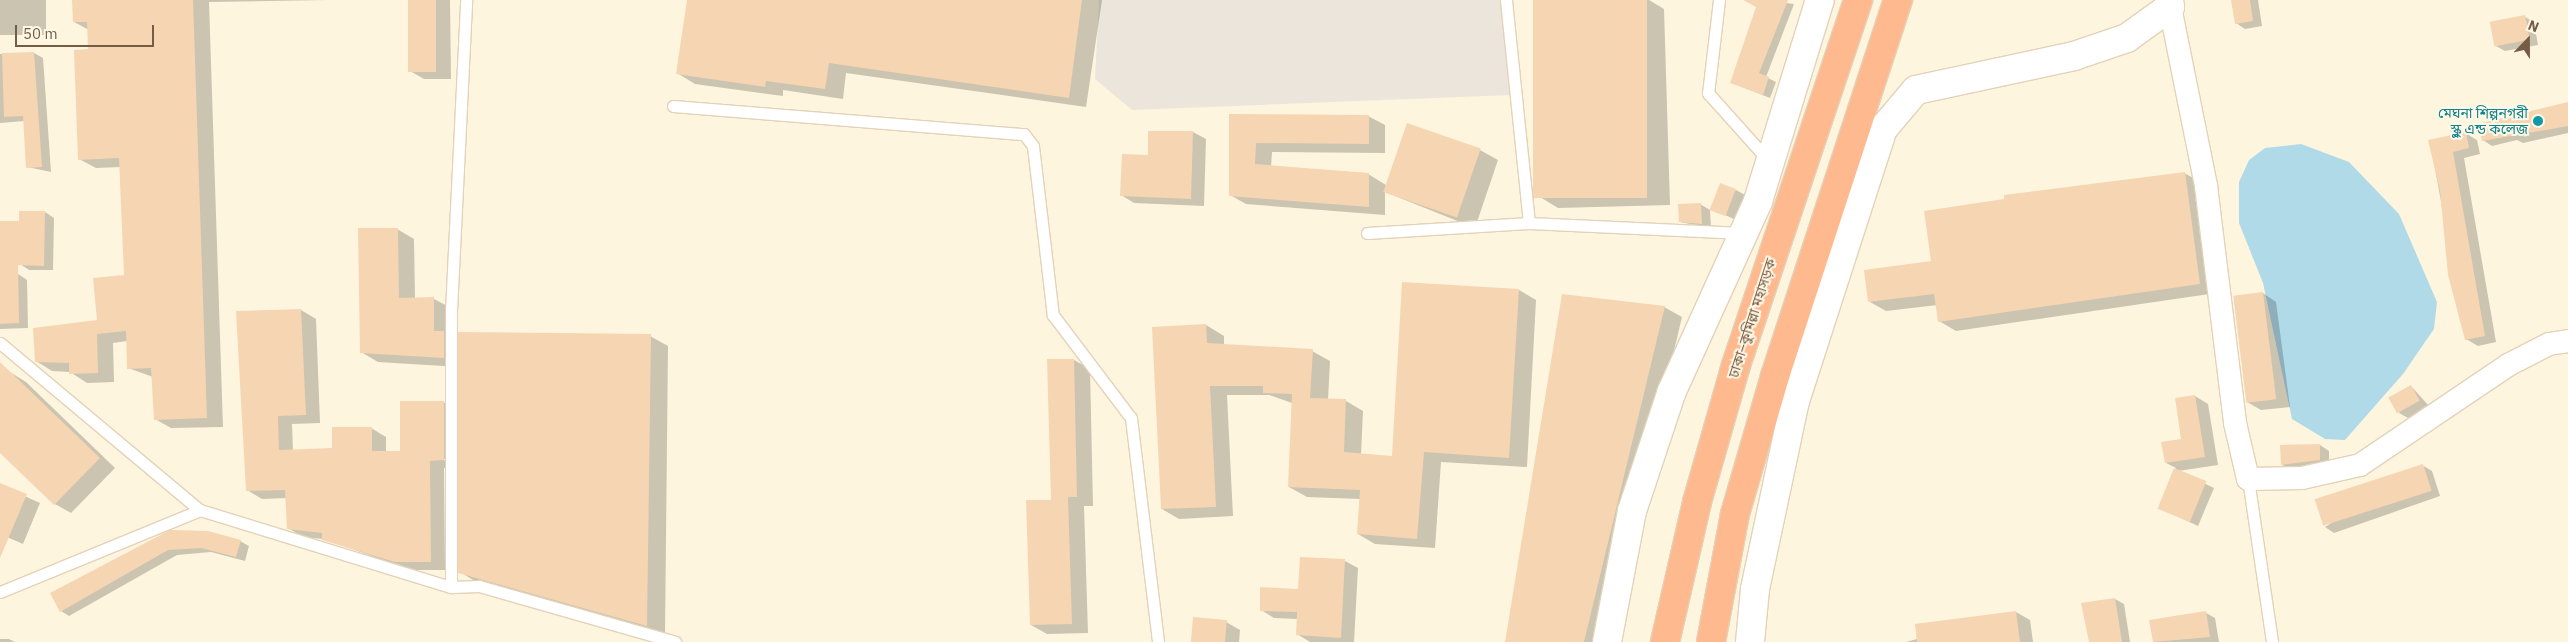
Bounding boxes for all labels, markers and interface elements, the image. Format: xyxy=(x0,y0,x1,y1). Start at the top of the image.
scale bar xyxy=(18,15,156,47)
north arrow xyxy=(2503,15,2553,65)
text: N xyxy=(2526,16,2542,36)
text: 50 m xyxy=(23,24,58,43)
place label: মেঘনা শিল্পনগরী স্কুল এন্ড কলেজ xyxy=(2438,105,2528,138)
marker: মেঘনা শিল্পনগরী স্কুল এন্ড কলেজ xyxy=(2532,115,2544,127)
street label: ঢাকা–কুমিল্লা মহাসড়ক xyxy=(1725,256,1779,380)

